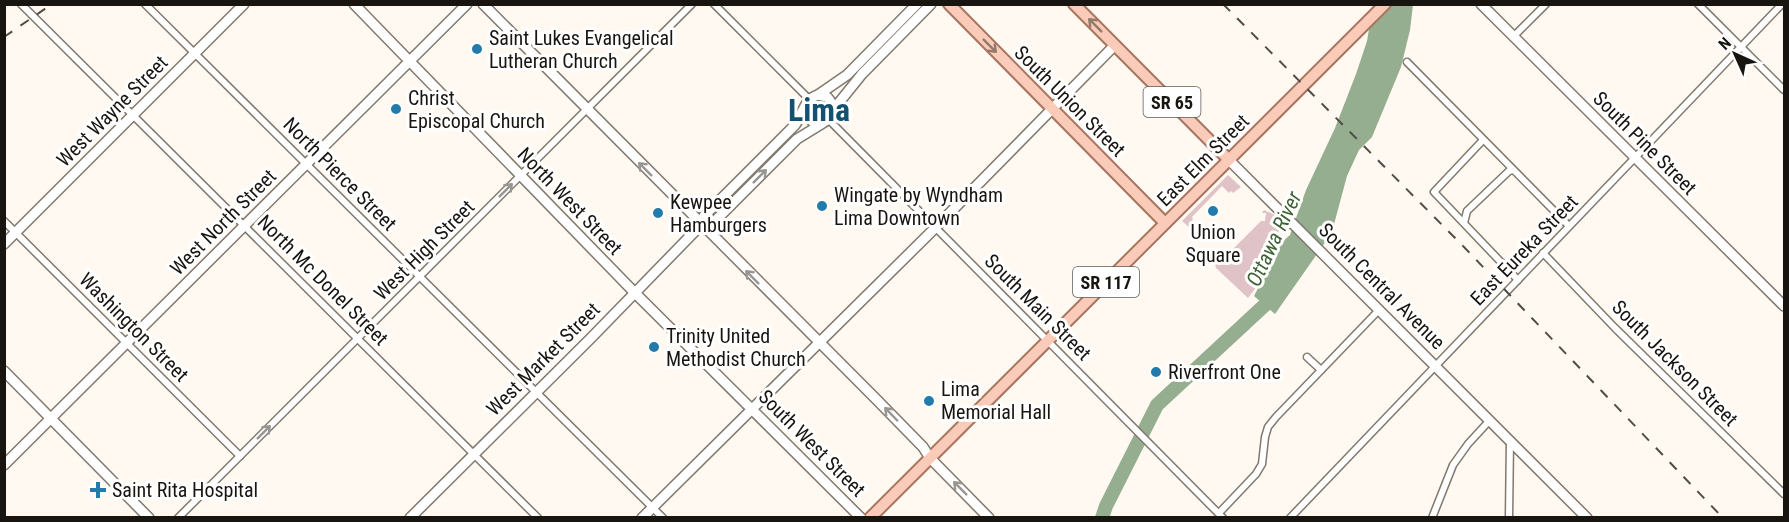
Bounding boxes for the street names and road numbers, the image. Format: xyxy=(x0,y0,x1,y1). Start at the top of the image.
street label: South Union Street xyxy=(1010,41,1130,161)
street label: West Wayne Street xyxy=(51,50,173,172)
street label: South Pine Street xyxy=(1588,86,1702,200)
road number: SR 65 xyxy=(1144,87,1200,117)
street label: East Elm Street xyxy=(1152,109,1254,211)
street label: North Pierce Street xyxy=(278,112,402,236)
street label: North West Street xyxy=(513,142,627,260)
street label: West North Street xyxy=(165,164,281,280)
street label: East Eureka Street xyxy=(1465,190,1583,310)
street label: West High Street xyxy=(369,195,479,305)
street label: North Mc Donel Street xyxy=(253,210,393,350)
street label: South Central Avenue xyxy=(1314,218,1450,354)
street label: South Main Street xyxy=(980,249,1096,365)
street label: Washington Street xyxy=(74,267,194,387)
road number: SR 117 xyxy=(1073,267,1139,297)
street label: South Jackson Street xyxy=(1607,295,1743,431)
street label: West Market Street xyxy=(481,297,605,421)
street label: South West Street xyxy=(754,385,870,501)

